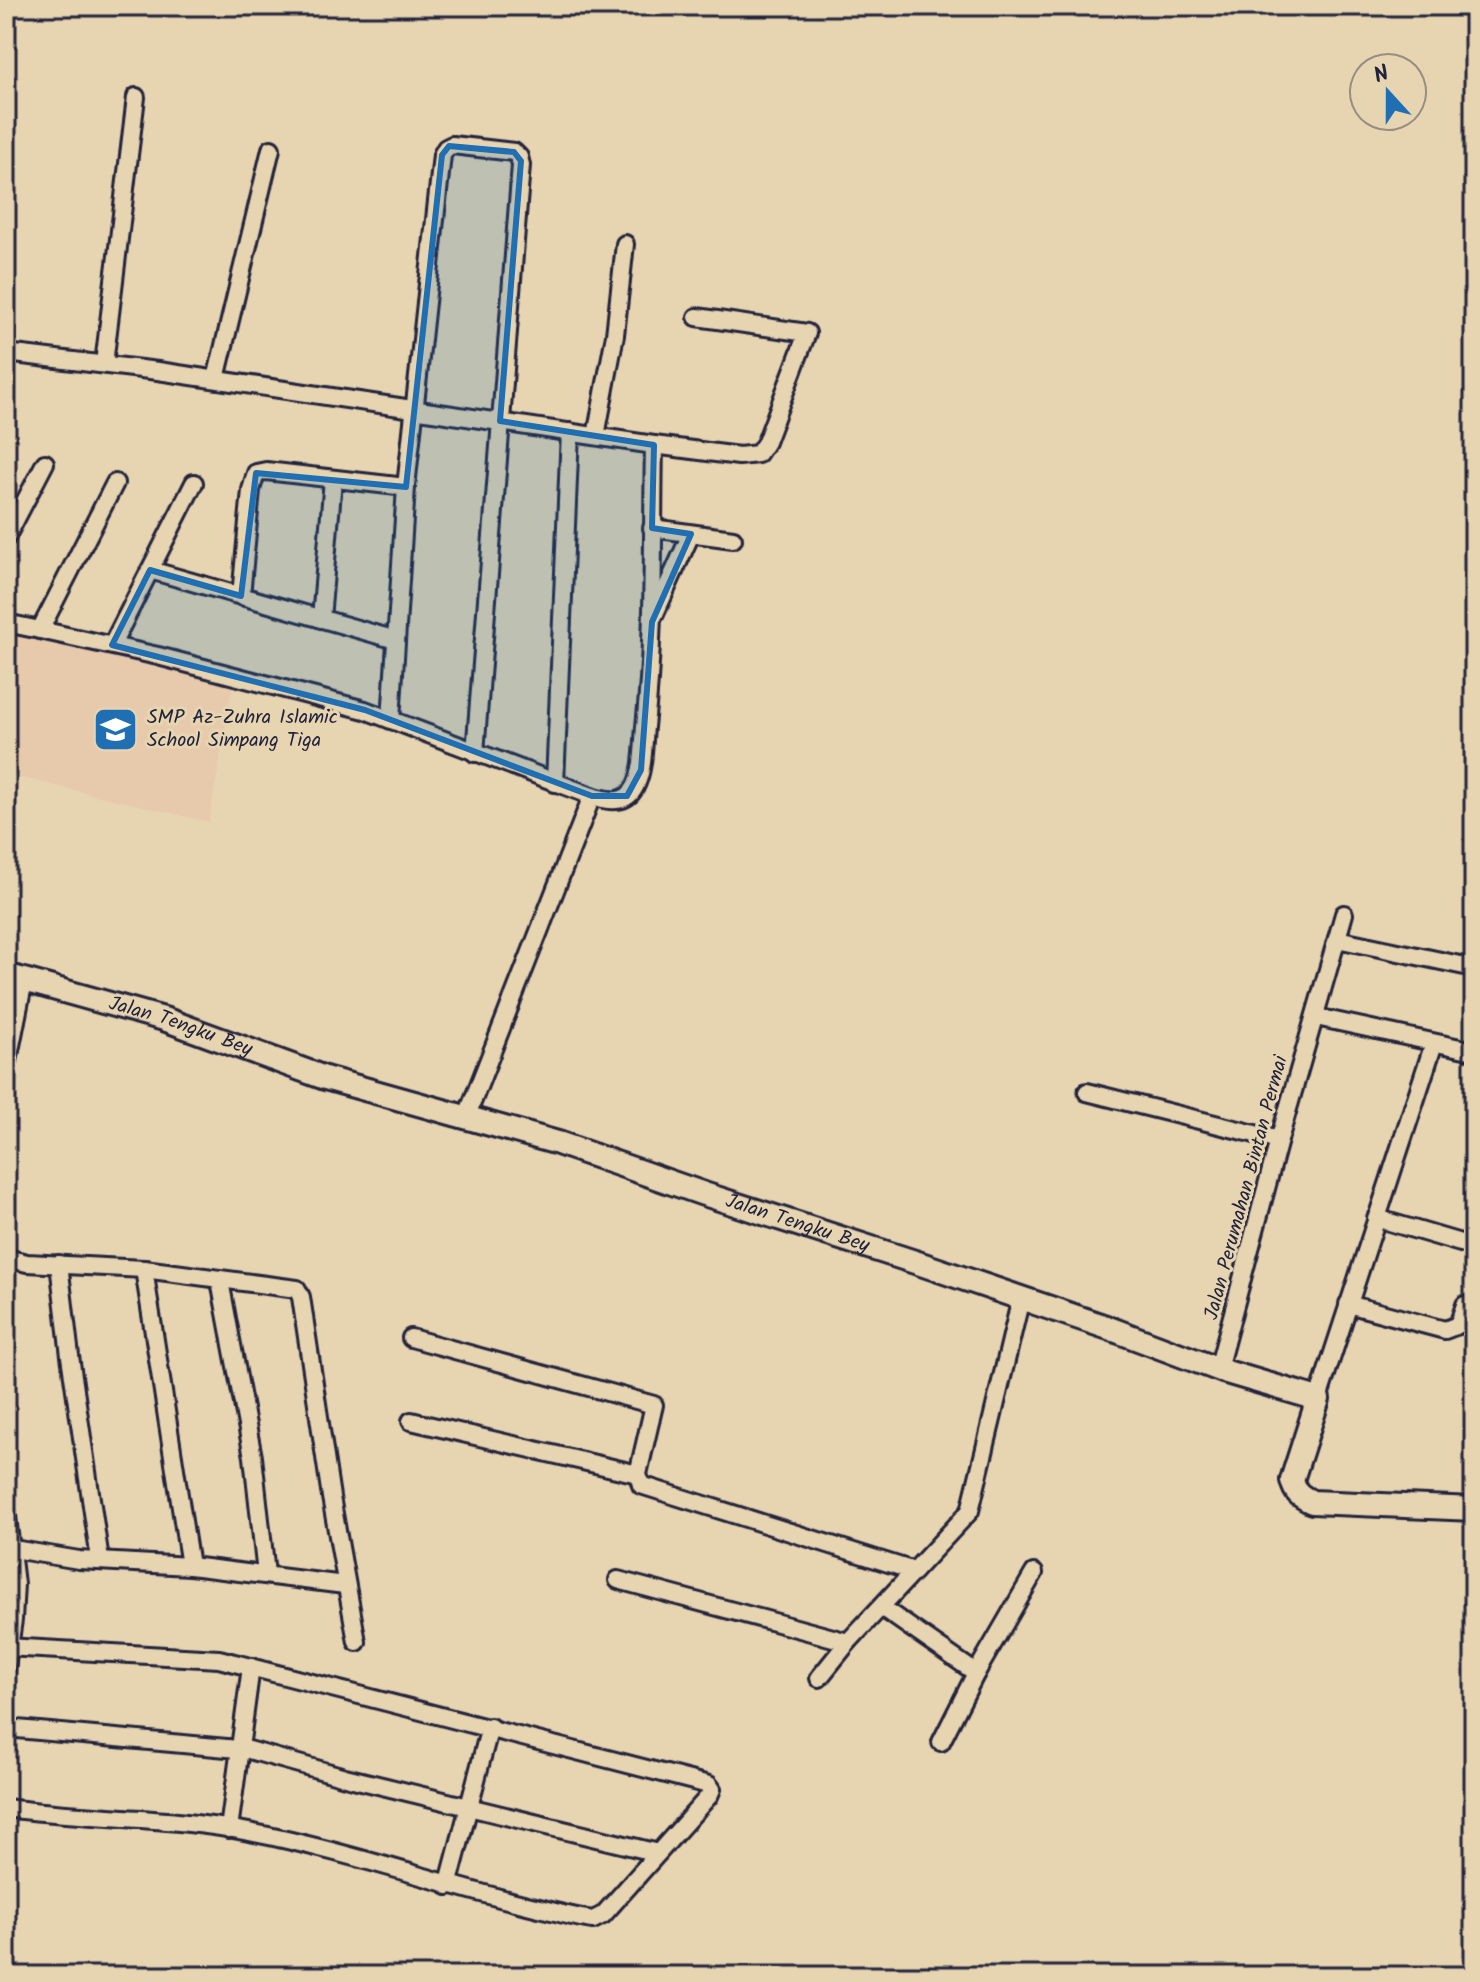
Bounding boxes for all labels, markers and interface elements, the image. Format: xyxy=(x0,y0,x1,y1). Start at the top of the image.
north arrow xyxy=(1348,52,1428,132)
text: N xyxy=(1369,57,1395,94)
place label: SMP Az-Zuhra Islamic School Simpang Tiga xyxy=(147,702,338,757)
school or university icon: SMP Az-Zuhra Islamic School Simpang Tiga xyxy=(92,705,140,753)
street label: Jalan Tengku Bey xyxy=(105,988,257,1066)
street label: Jalan Perumahan Bintan Permai xyxy=(1196,1051,1298,1324)
street label: Jalan Tengku Bey xyxy=(721,1186,874,1262)

